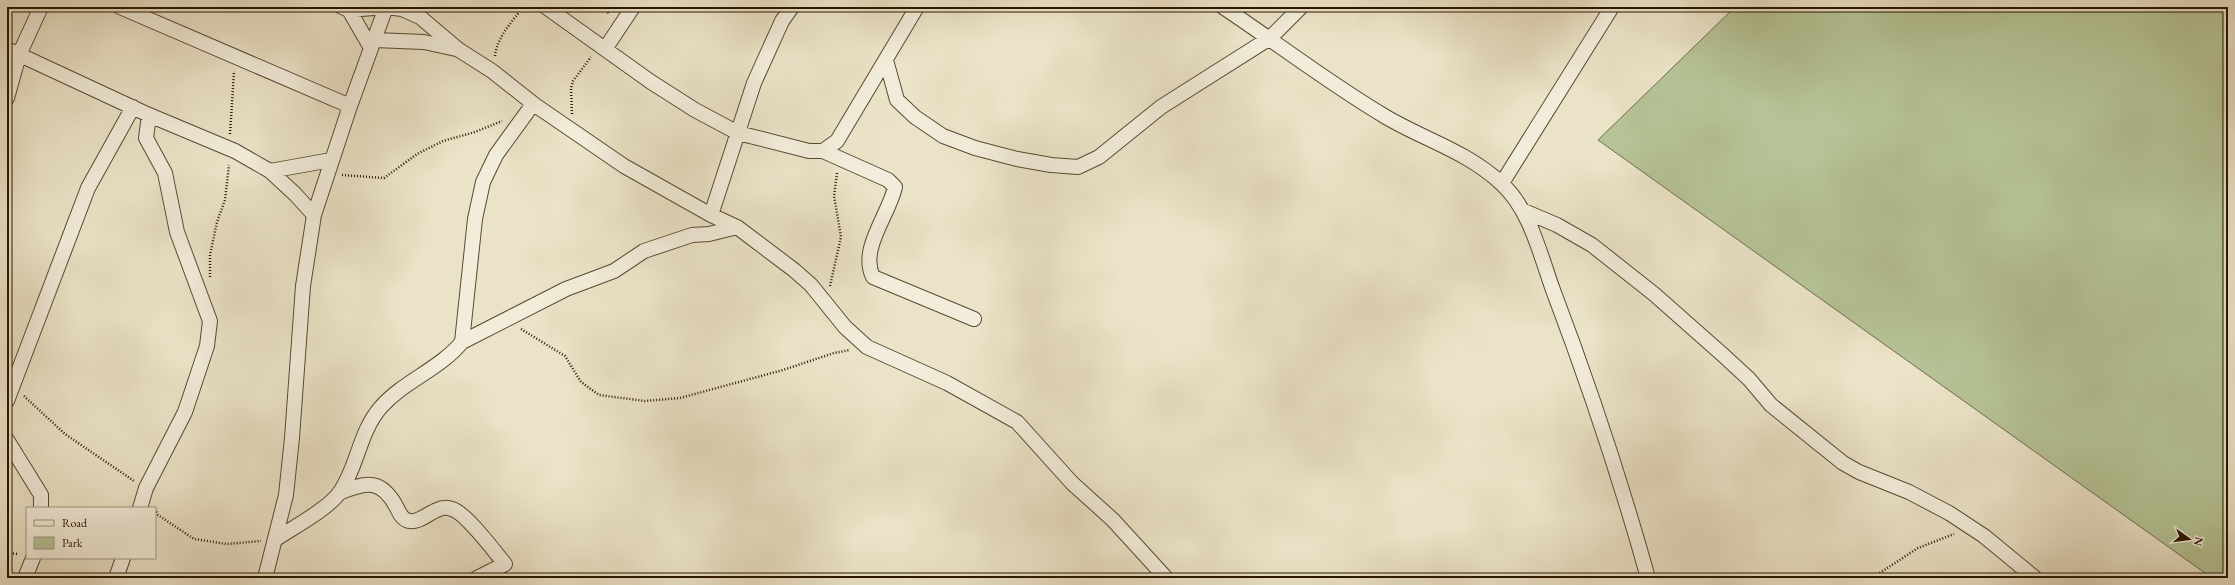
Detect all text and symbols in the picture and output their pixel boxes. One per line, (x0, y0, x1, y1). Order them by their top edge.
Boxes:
legend (26, 507, 156, 559)
text: Road (62, 515, 88, 531)
north arrow (2169, 519, 2209, 559)
text: Park (62, 535, 83, 551)
text: N (2191, 535, 2207, 548)

